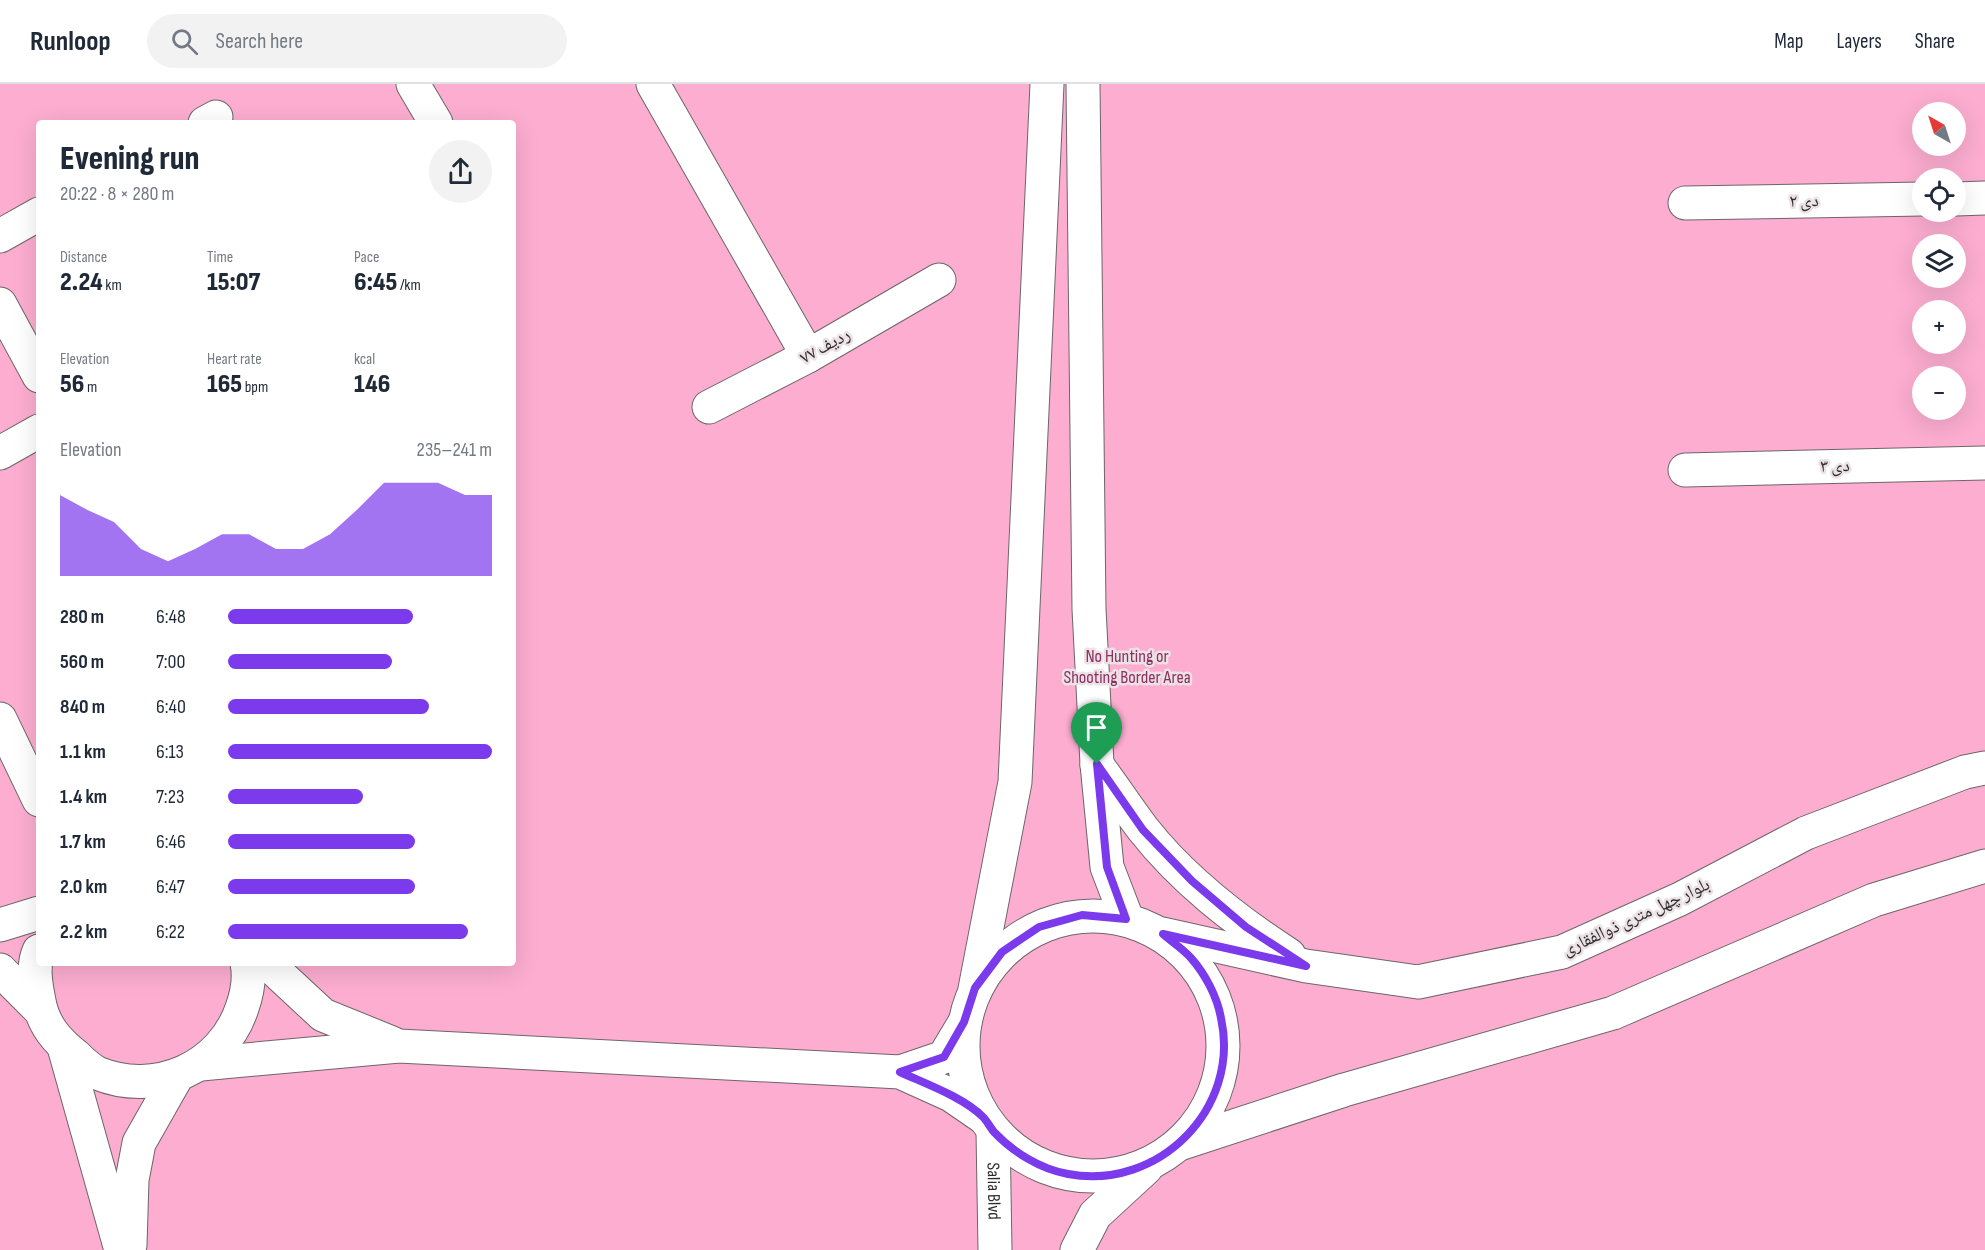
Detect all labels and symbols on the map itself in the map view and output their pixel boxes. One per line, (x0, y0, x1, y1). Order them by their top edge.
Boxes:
north arrow (1912, 102, 1966, 156)
street label: دی ۲ (1789, 190, 1819, 212)
street label: ردیف ۷۷ (796, 324, 854, 368)
street label: دی ۳ (1820, 455, 1850, 477)
park label: No Hunting or Shooting Border Area (1063, 646, 1191, 688)
pin (1071, 702, 1122, 764)
street label: بلوار چهل متری ذوالفقاری (1559, 874, 1713, 960)
street label: Salia Blvd (983, 1162, 1005, 1220)

